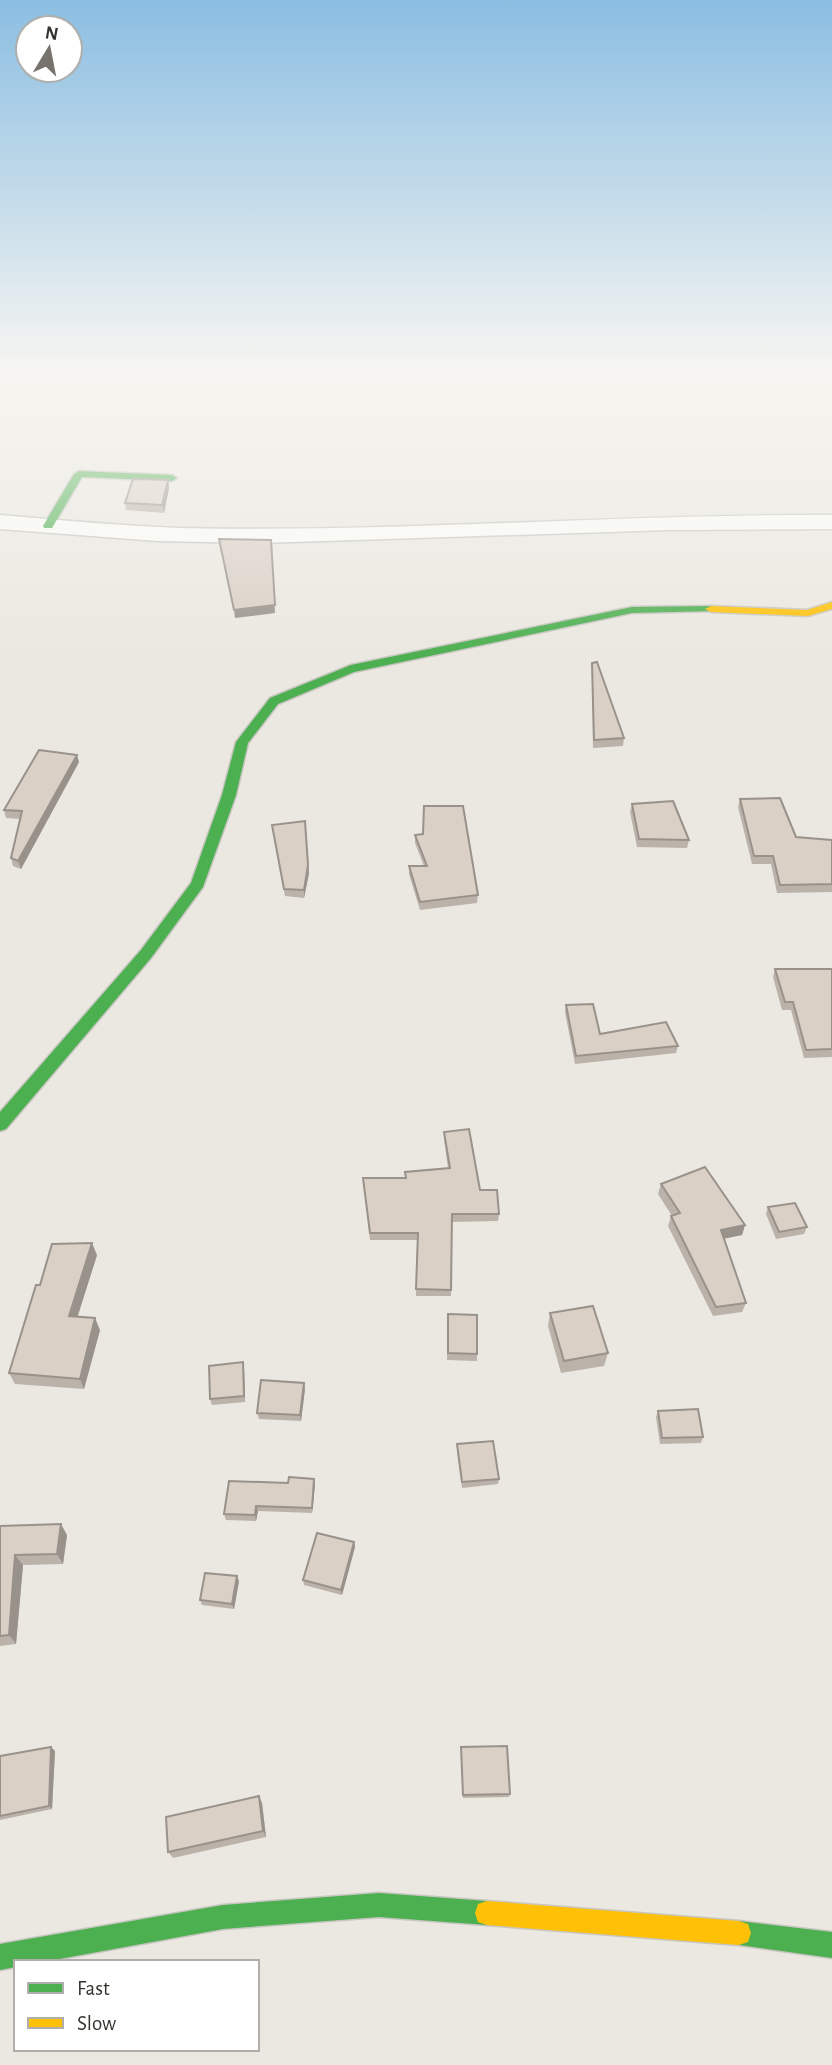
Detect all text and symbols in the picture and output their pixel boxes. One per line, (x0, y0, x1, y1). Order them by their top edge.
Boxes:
north arrow (14, 14, 84, 84)
text: N (44, 23, 60, 44)
legend (14, 1960, 259, 2051)
text: Fast (77, 1978, 110, 1999)
text: Slow (77, 2013, 116, 2034)

